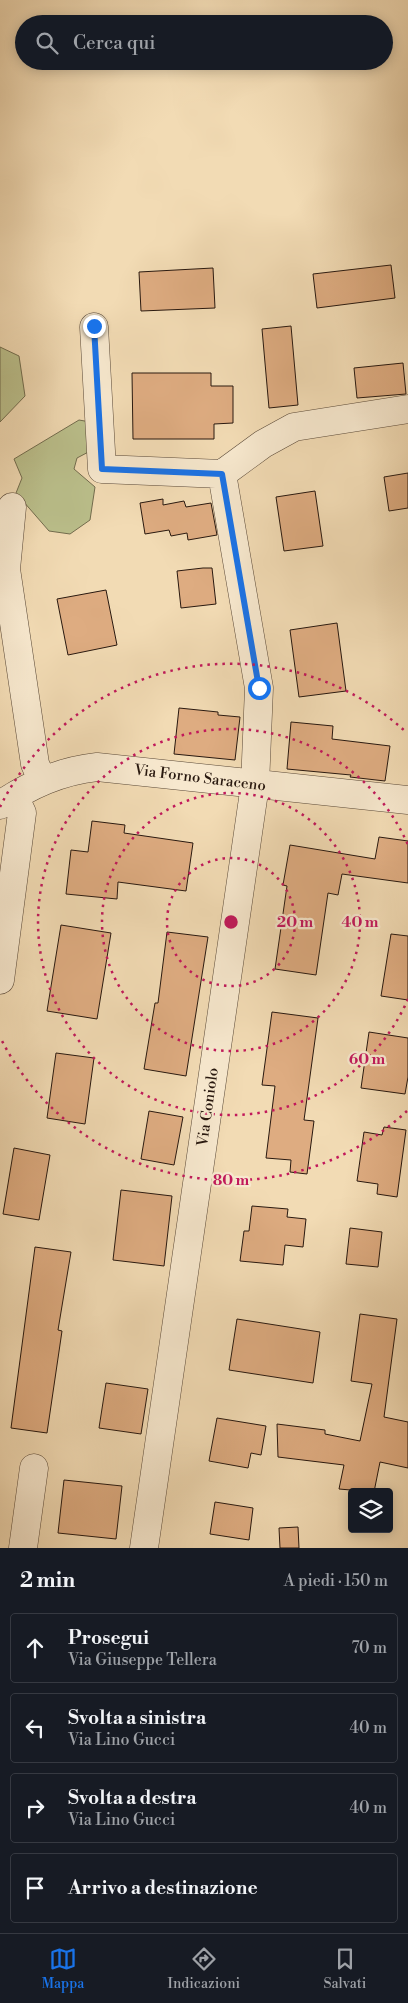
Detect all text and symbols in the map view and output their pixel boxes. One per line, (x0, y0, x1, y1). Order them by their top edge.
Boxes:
search box (15, 15, 393, 70)
icon: search (33, 29, 61, 57)
text: Cerca qui (73, 31, 156, 55)
route end (83, 315, 106, 338)
route start (248, 677, 271, 700)
street label: Via Forno Saraceno (132, 760, 267, 796)
centre of rings (222, 913, 240, 931)
text: 20 m (277, 913, 314, 932)
text: 40 m (341, 913, 379, 932)
text: 60 m (349, 1050, 386, 1069)
street label: Via Coniolo (193, 1066, 223, 1149)
text: 80 m (213, 1171, 250, 1190)
map controls (348, 1488, 393, 1533)
button: layers (348, 1488, 393, 1533)
text: 2 min (20, 1568, 75, 1594)
text: A piedi · 150 m (284, 1571, 388, 1591)
text: Prosegui (68, 1626, 149, 1650)
icon: ahead (21, 1634, 49, 1662)
text: 70 m (351, 1638, 387, 1658)
text: Via Giuseppe Tellera (68, 1650, 217, 1670)
text: Svolta a sinistra (68, 1706, 206, 1730)
icon: left (21, 1714, 49, 1742)
text: 40 m (350, 1718, 387, 1738)
text: Via Lino Gucci (68, 1730, 175, 1750)
text: Svolta a destra (68, 1786, 196, 1810)
icon: right (21, 1794, 49, 1822)
text: 40 m (350, 1798, 387, 1818)
text: Via Lino Gucci (68, 1810, 175, 1830)
icon: arrive (21, 1874, 49, 1902)
text: Arrivo a destinazione (68, 1876, 258, 1900)
tab: Mappa (42, 1945, 84, 1993)
tab: Indicazioni (168, 1945, 240, 1993)
tab: Salvati (323, 1945, 366, 1993)

